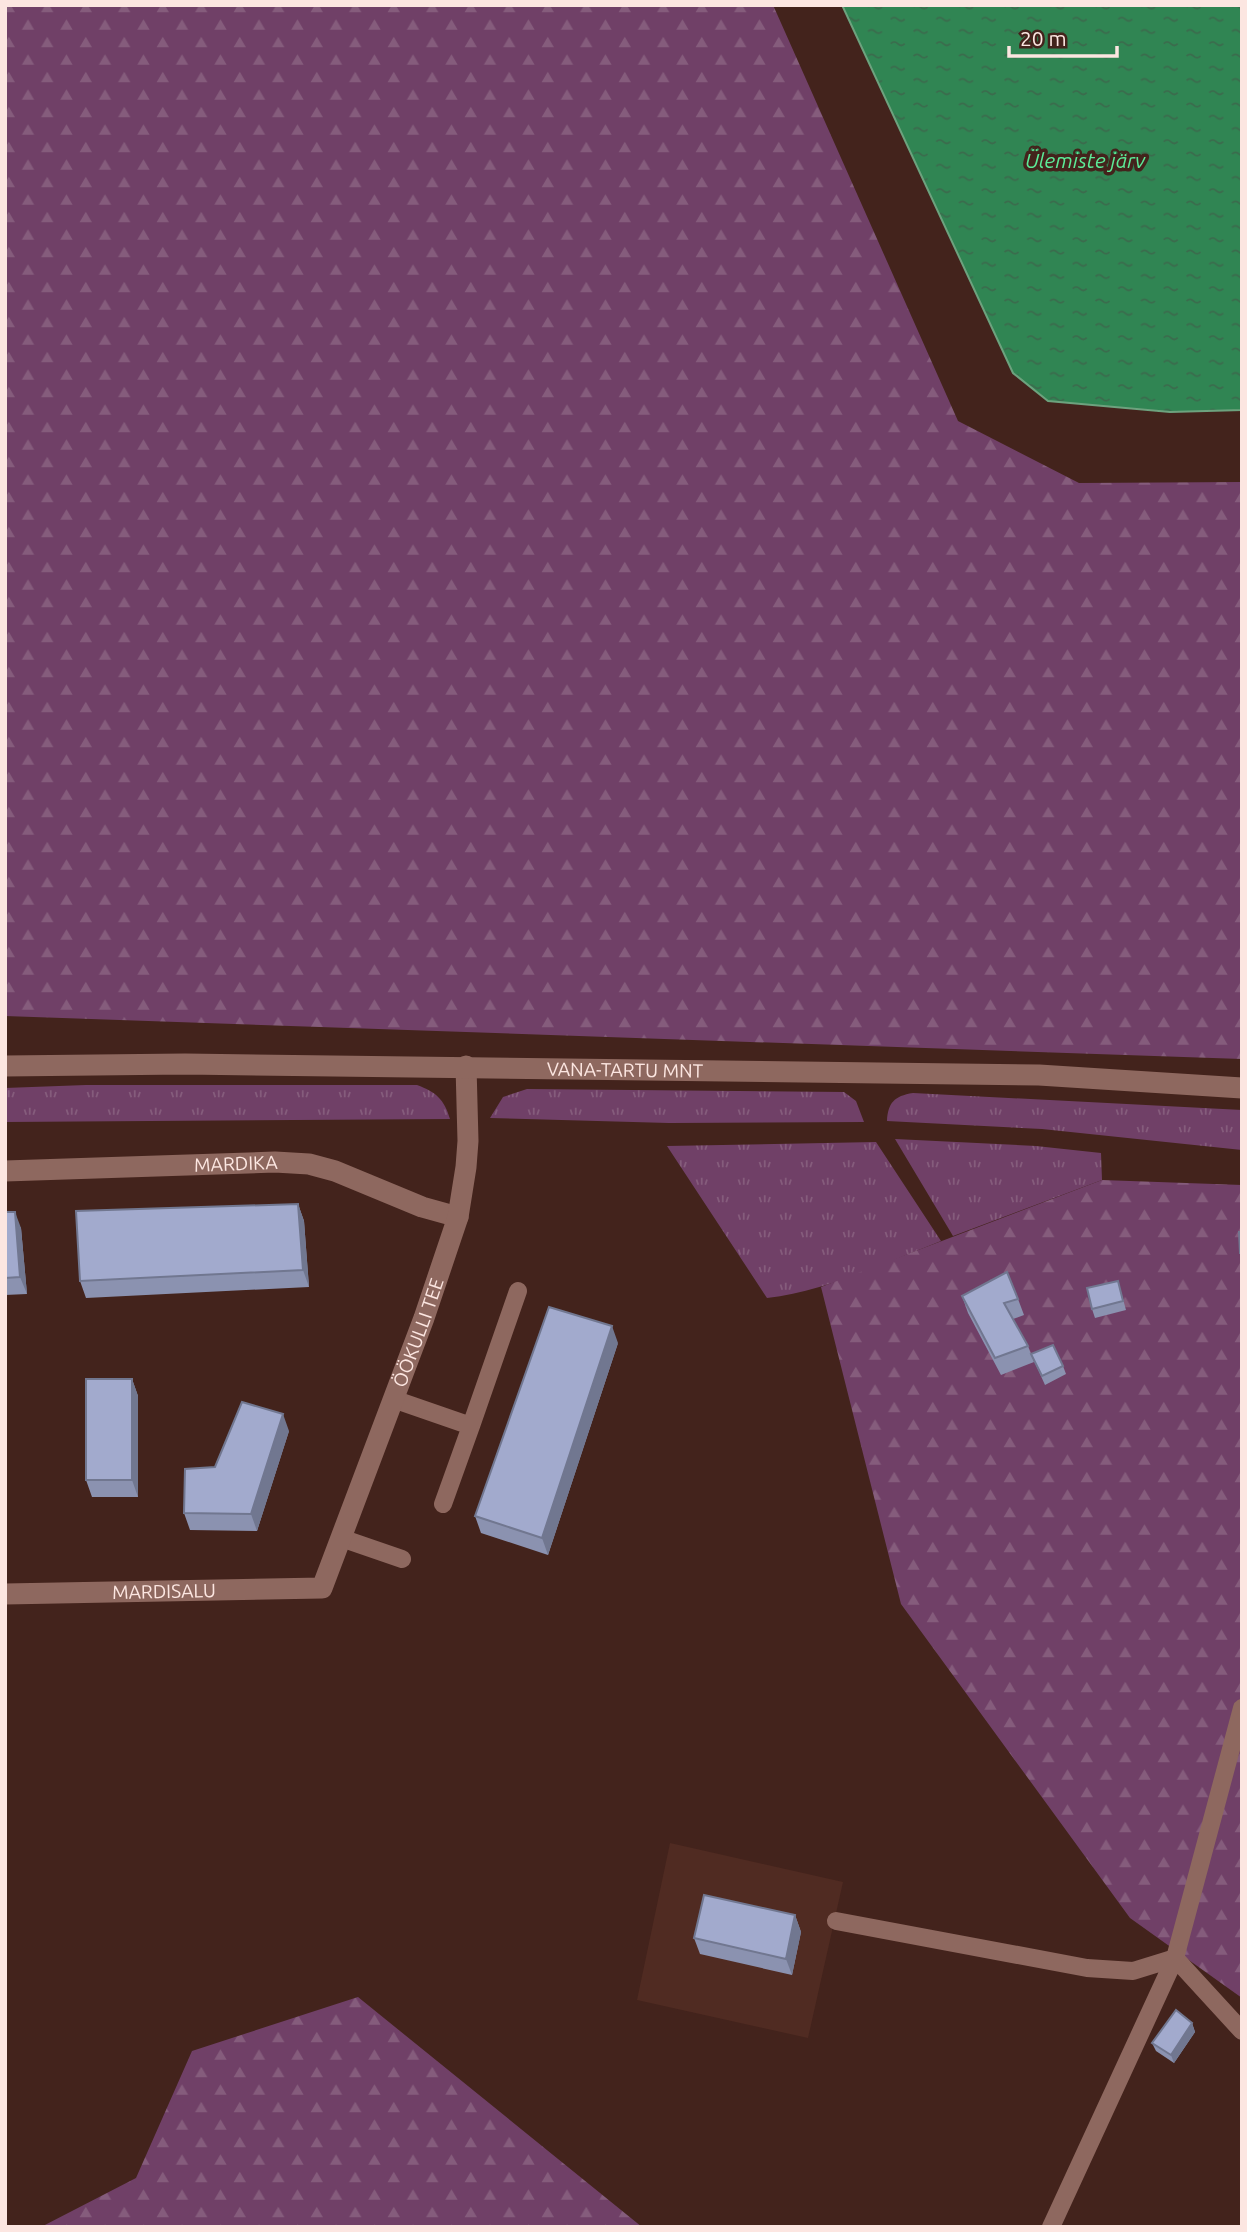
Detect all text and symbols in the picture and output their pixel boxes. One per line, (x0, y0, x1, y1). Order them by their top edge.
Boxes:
scale bar (1009, 14, 1118, 58)
text: 20 m (1020, 26, 1067, 50)
water label: Ülemiste järv (1025, 148, 1146, 172)
street label: VANA-TARTU MNT (547, 1058, 704, 1082)
street label: MARDIKA (194, 1151, 279, 1176)
street label: ÖÖKULLI TEE (388, 1275, 448, 1390)
street label: MARDISALU (112, 1579, 216, 1603)

